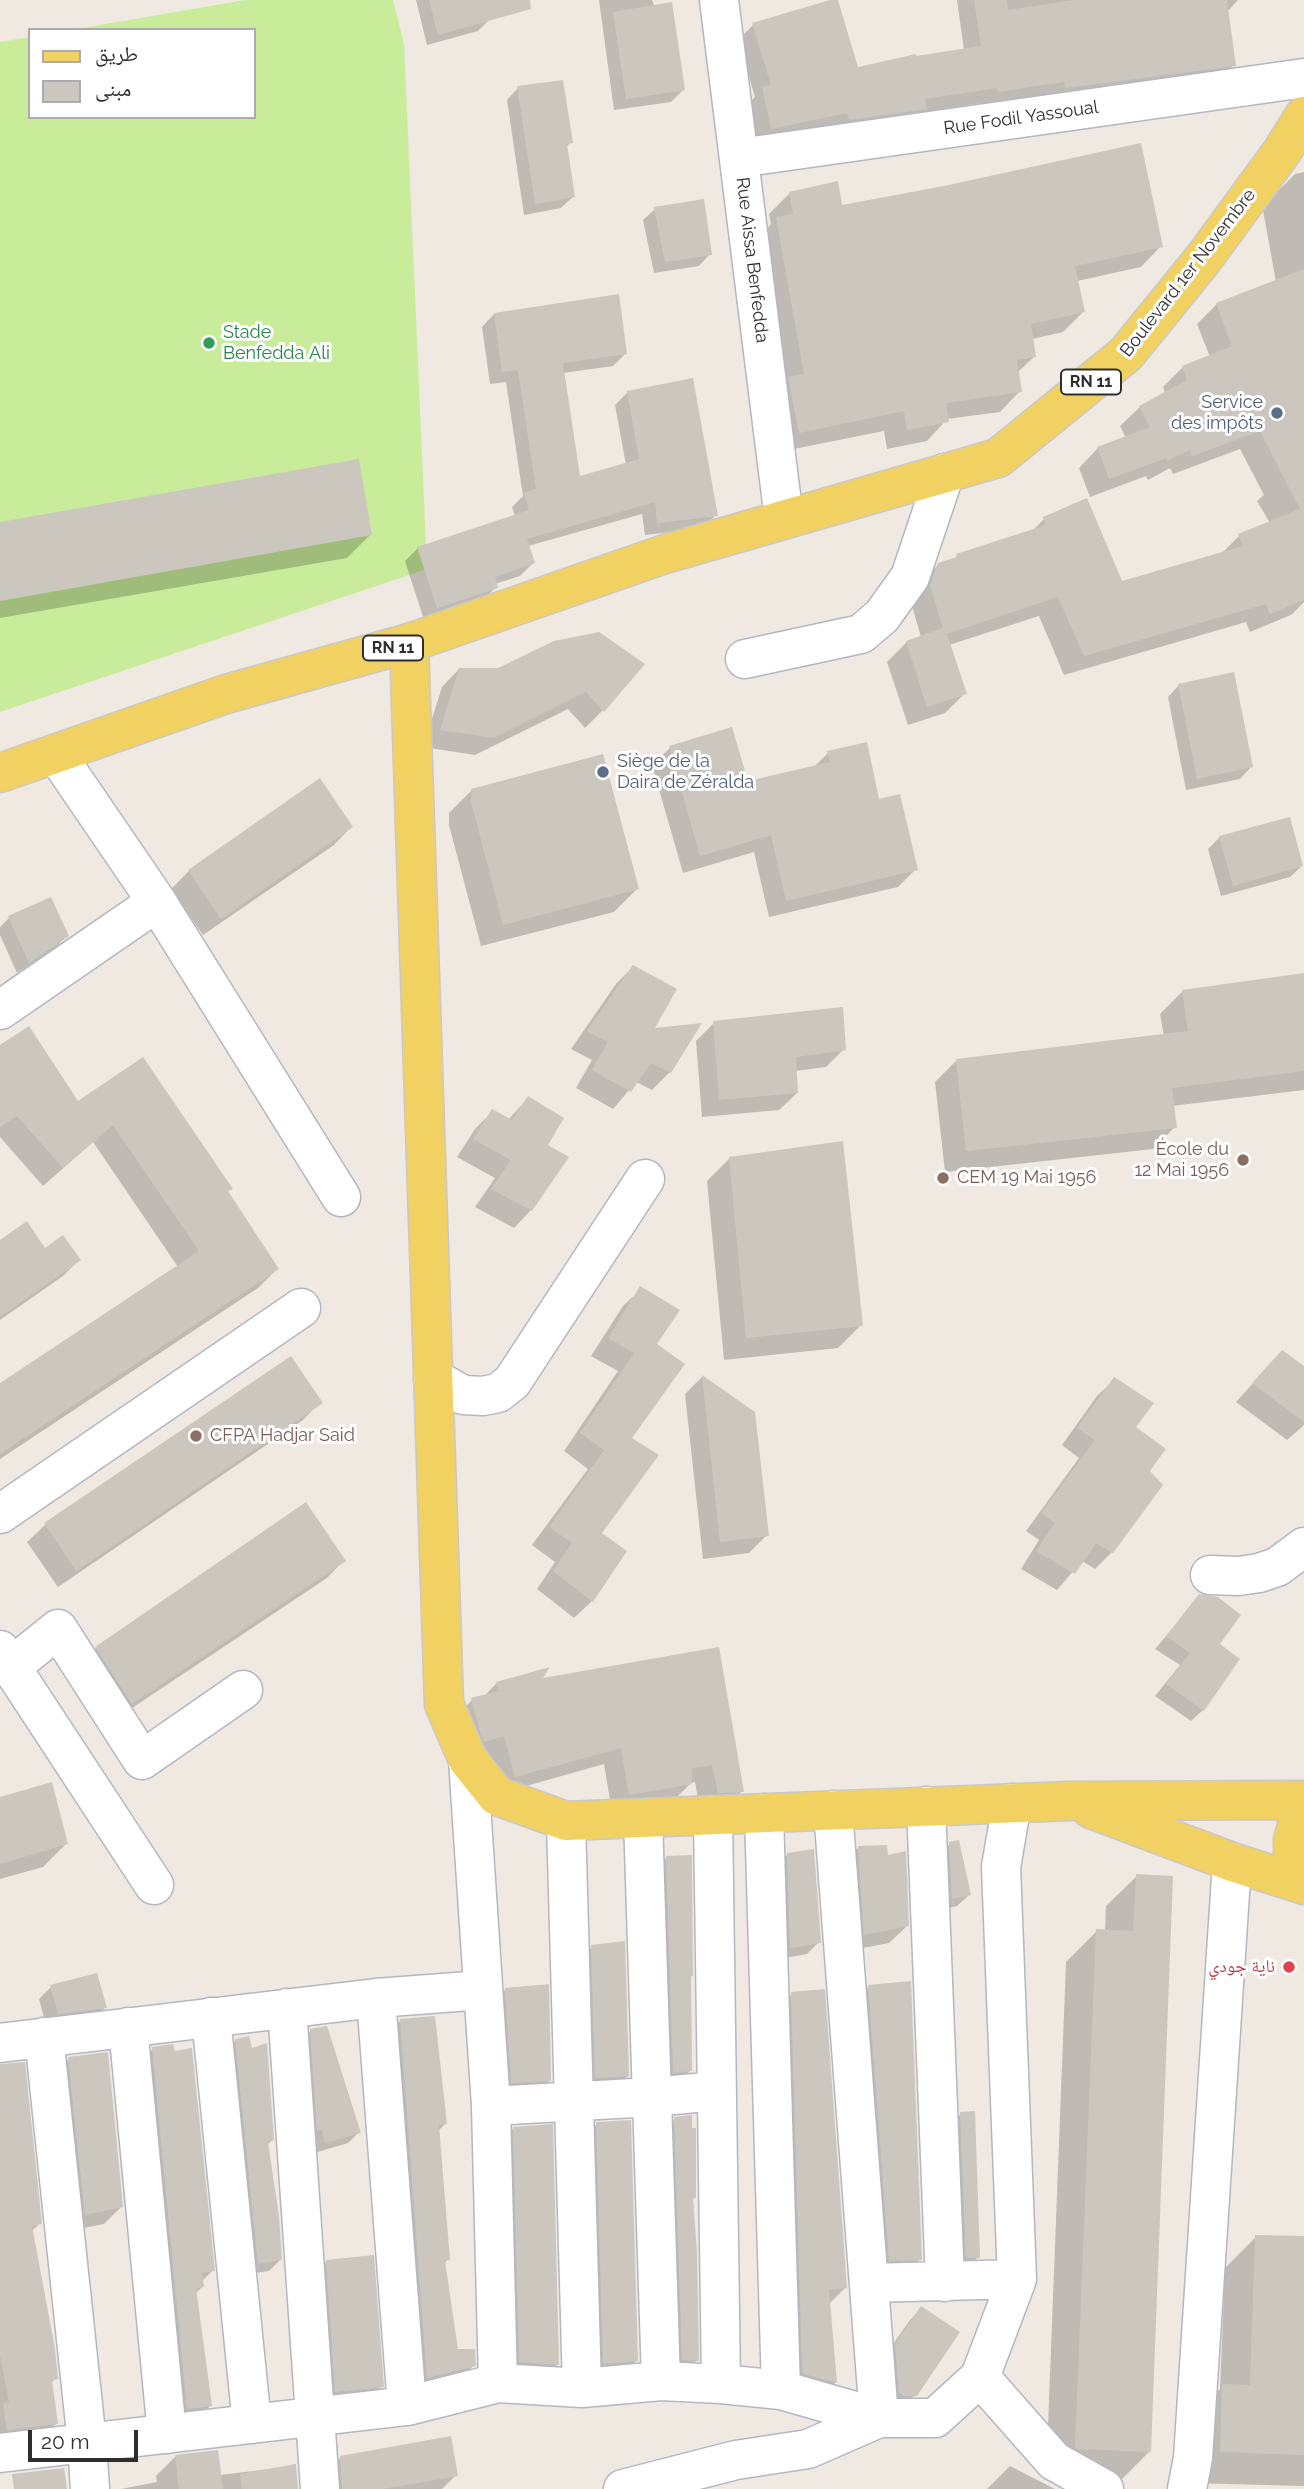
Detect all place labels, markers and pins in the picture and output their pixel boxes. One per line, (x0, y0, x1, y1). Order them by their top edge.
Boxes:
place label: Stade Benfedda Ali (223, 322, 330, 364)
marker: Stade Benfedda Ali (201, 335, 217, 351)
place label: Service des impôts (1171, 392, 1263, 434)
marker: Service des impôts (1269, 405, 1285, 421)
place label: Siège de la Daira de Zéralda (617, 751, 754, 794)
marker: Siège de la Daira de Zéralda (595, 764, 611, 780)
place label: École du 12 Mai 1956 (1134, 1139, 1229, 1182)
marker: École du 12 Mai 1956 (1235, 1152, 1251, 1168)
place label: CEM 19 Mai 1956 (957, 1167, 1096, 1189)
marker: CEM 19 Mai 1956 (935, 1170, 951, 1186)
place label: CFPA Hadjar Said (210, 1425, 355, 1447)
marker: CFPA Hadjar Said (188, 1428, 204, 1444)
place label: ناية جودي (1208, 1956, 1275, 1978)
marker: ناية جودي (1281, 1959, 1297, 1975)

